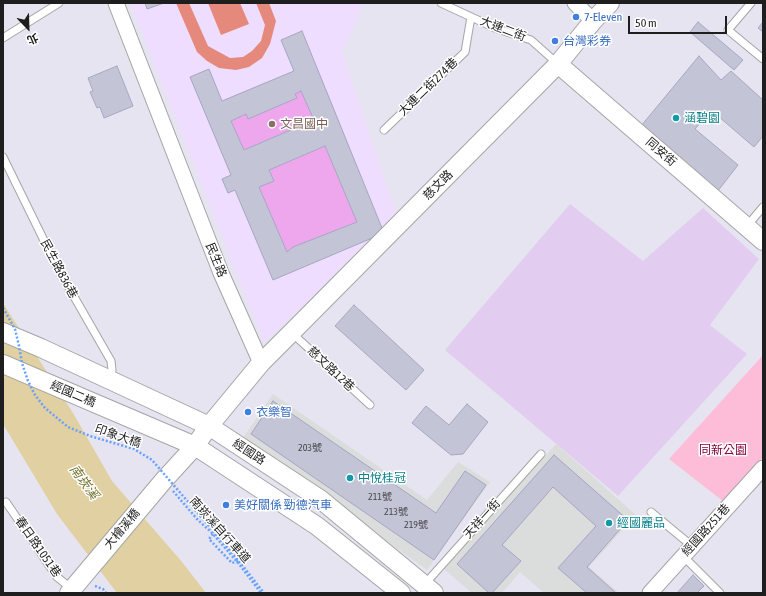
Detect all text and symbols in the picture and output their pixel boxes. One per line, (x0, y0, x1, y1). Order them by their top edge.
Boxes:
north arrow (8, 8, 48, 48)
scale bar (630, 8, 729, 34)
place label: 7-Eleven (584, 10, 622, 24)
marker: 7-Eleven (571, 12, 581, 22)
street label: 大連二街 (478, 14, 528, 44)
text: 50 m (635, 16, 657, 30)
text: 北 (25, 31, 40, 47)
place label: 台灣彩券 (563, 34, 611, 48)
marker: 台灣彩券 (550, 36, 560, 46)
street label: 大連二街274巷 (395, 55, 461, 119)
place label: 涵碧園 (684, 111, 720, 125)
marker: 涵碧園 (671, 113, 681, 123)
place label: 文昌國中 (280, 117, 328, 131)
marker: 文昌國中 (267, 119, 277, 129)
street label: 同安街 (643, 135, 679, 169)
street label: 慈文路 (420, 167, 456, 203)
street label: 民生路836巷 (37, 237, 81, 301)
street label: 民生路 (203, 241, 229, 279)
street label: 慈文路12巷 (304, 344, 358, 394)
street label: 經國二橋 (48, 378, 98, 410)
place label: 衣樂智 (256, 405, 292, 419)
marker: 衣樂智 (243, 407, 253, 417)
street label: 印象大橋 (93, 421, 143, 451)
street label: 經國路 (230, 436, 268, 468)
house number: 203號 (298, 442, 322, 454)
park label: 同新公園 (699, 443, 747, 457)
water label: 南崁溪 (66, 462, 102, 502)
place label: 中悅桂冠 (358, 471, 406, 485)
marker: 中悅桂冠 (345, 473, 355, 483)
house number: 211號 (368, 491, 392, 503)
street label: 南崁溪自行車道 (187, 494, 253, 566)
street label: 天祥一街 (461, 496, 503, 542)
place label: 美好關係 勁德汽車 (234, 498, 332, 512)
marker: 美好關係 勁德汽車 (221, 500, 231, 510)
street label: 經國路251巷 (679, 501, 733, 559)
street label: 大檜溪橋 (101, 506, 143, 552)
house number: 213號 (384, 506, 408, 518)
street label: 春日路1051巷 (12, 514, 64, 580)
place label: 經國麗品 (617, 516, 665, 530)
marker: 經國麗品 (604, 518, 614, 528)
house number: 219號 (404, 519, 428, 531)

